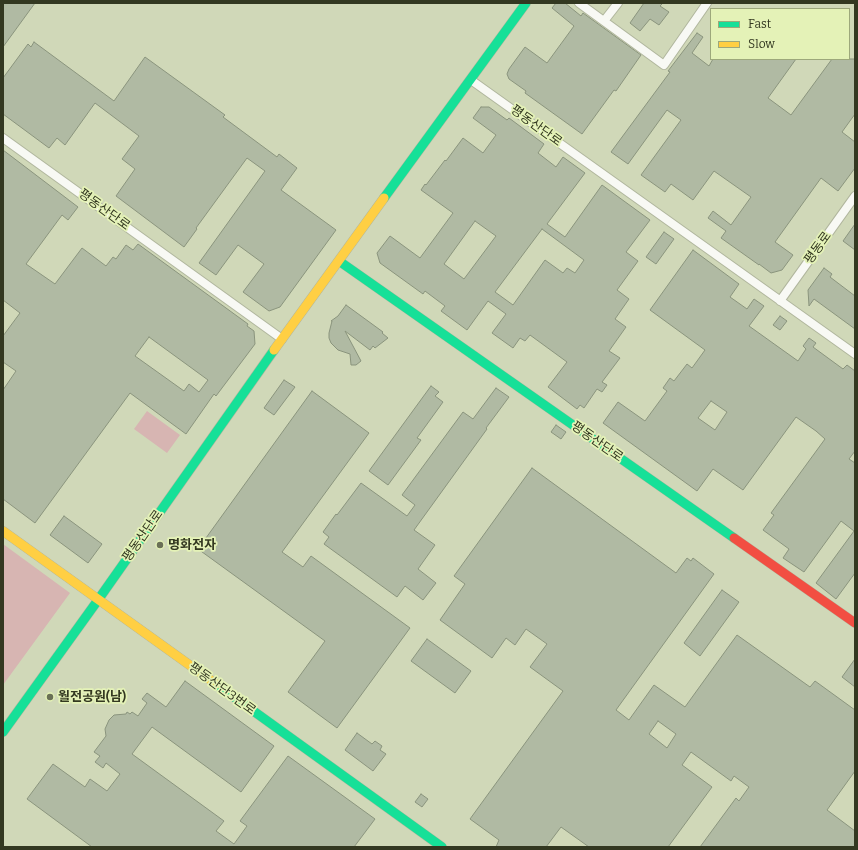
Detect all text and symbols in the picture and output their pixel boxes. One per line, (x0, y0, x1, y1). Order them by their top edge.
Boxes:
legend (710, 8, 850, 60)
text: Fast (748, 17, 771, 31)
text: Slow (748, 37, 775, 51)
street label: 평동산단로 (507, 102, 565, 150)
street label: 평동산단로 (75, 186, 133, 234)
street label: 평동로 (801, 229, 835, 267)
street label: 평동산단로 (568, 418, 626, 466)
street label: 평동산단로 (119, 507, 167, 565)
place label: 명화전자 (168, 537, 216, 553)
marker: 명화전자 (155, 540, 165, 550)
street label: 평동산단3번로 (185, 659, 259, 719)
place label: 월전공원(남) (58, 689, 126, 705)
marker: 월전공원(남) (45, 692, 55, 702)

